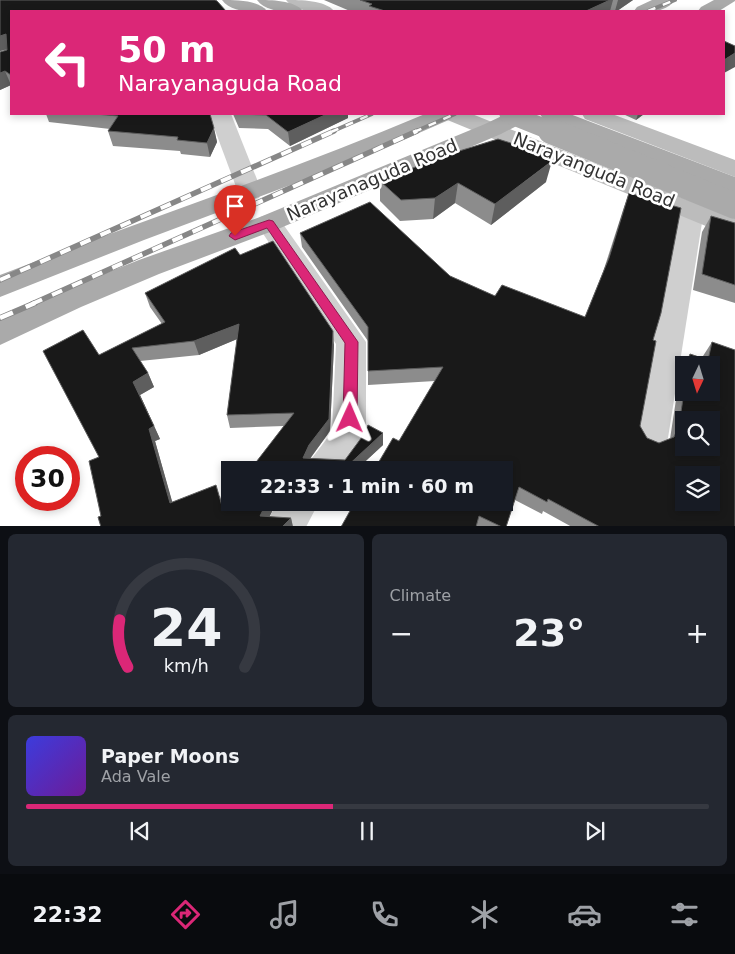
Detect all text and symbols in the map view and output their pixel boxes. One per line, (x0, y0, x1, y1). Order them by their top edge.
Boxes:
icon: left (35, 30, 100, 95)
text: 50 m (118, 30, 215, 70)
text: Narayanaguda Road (118, 71, 342, 96)
street label: Narayanguda Road (510, 128, 678, 212)
street label: Narayanaguda Road (283, 134, 460, 225)
pin (214, 185, 256, 236)
icon: arrive (221, 192, 249, 220)
north arrow (675, 356, 720, 401)
map controls (675, 356, 720, 511)
position arrow (323, 391, 375, 443)
button: search (675, 411, 720, 456)
speed limit sign: 30 (15, 446, 80, 511)
button: layers (675, 466, 720, 511)
text: 22:33 · 1 min · 60 m (260, 475, 474, 497)
text: Climate (390, 586, 451, 605)
text: 24 (150, 598, 222, 658)
text: 23° (513, 611, 585, 655)
text: − (390, 617, 413, 650)
text: + (686, 617, 709, 650)
text: km/h (163, 655, 208, 676)
text: Paper Moons (101, 745, 240, 767)
text: Ada Vale (101, 767, 171, 786)
icon: previous (126, 817, 154, 845)
icon: pause (353, 817, 381, 845)
icon: next (581, 817, 609, 845)
icon: directions (168, 897, 203, 932)
icon: music (267, 897, 302, 932)
icon: phone (367, 897, 402, 932)
icon: climate (467, 897, 502, 932)
icon: car (567, 897, 602, 932)
icon: filters (667, 897, 702, 932)
text: 22:32 (32, 902, 103, 927)

